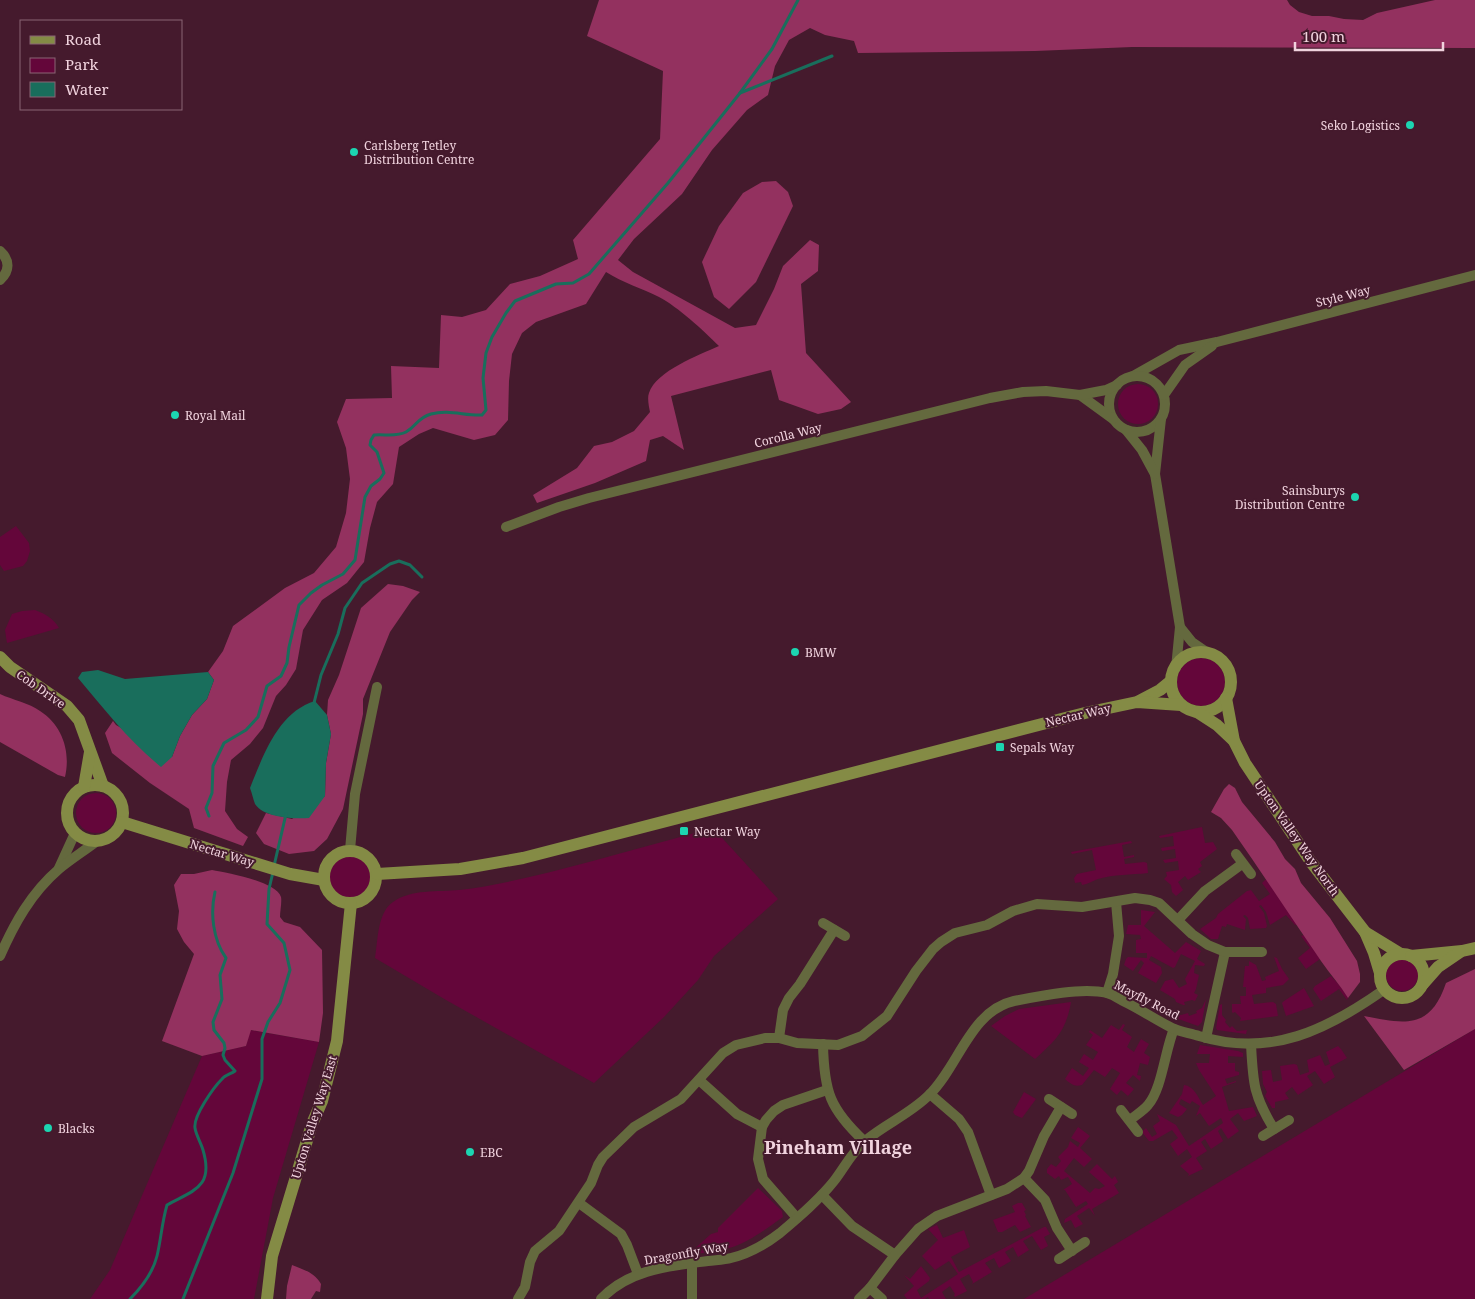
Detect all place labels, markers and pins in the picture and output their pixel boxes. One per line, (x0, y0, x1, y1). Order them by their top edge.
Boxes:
place label: Seko Logistics (1321, 117, 1400, 134)
marker: Seko Logistics (1404, 119, 1416, 131)
place label: Carlsberg Tetley Distribution Centre (364, 137, 474, 168)
marker: Carlsberg Tetley Distribution Centre (348, 146, 360, 158)
place label: Royal Mail (185, 407, 246, 424)
marker: Royal Mail (169, 409, 181, 421)
place label: Sainsburys Distribution Centre (1235, 482, 1345, 513)
marker: Sainsburys Distribution Centre (1349, 491, 1361, 503)
place label: BMW (805, 644, 837, 661)
marker: BMW (789, 646, 801, 658)
place label: Sepals Way (1010, 739, 1075, 756)
marker: Sepals Way (994, 741, 1006, 753)
place label: Nectar Way (694, 823, 760, 840)
marker: Nectar Way (678, 825, 690, 837)
place label: Blacks (58, 1120, 95, 1137)
marker: Blacks (42, 1122, 54, 1134)
place label: EBC (480, 1144, 503, 1161)
marker: EBC (464, 1146, 476, 1158)

